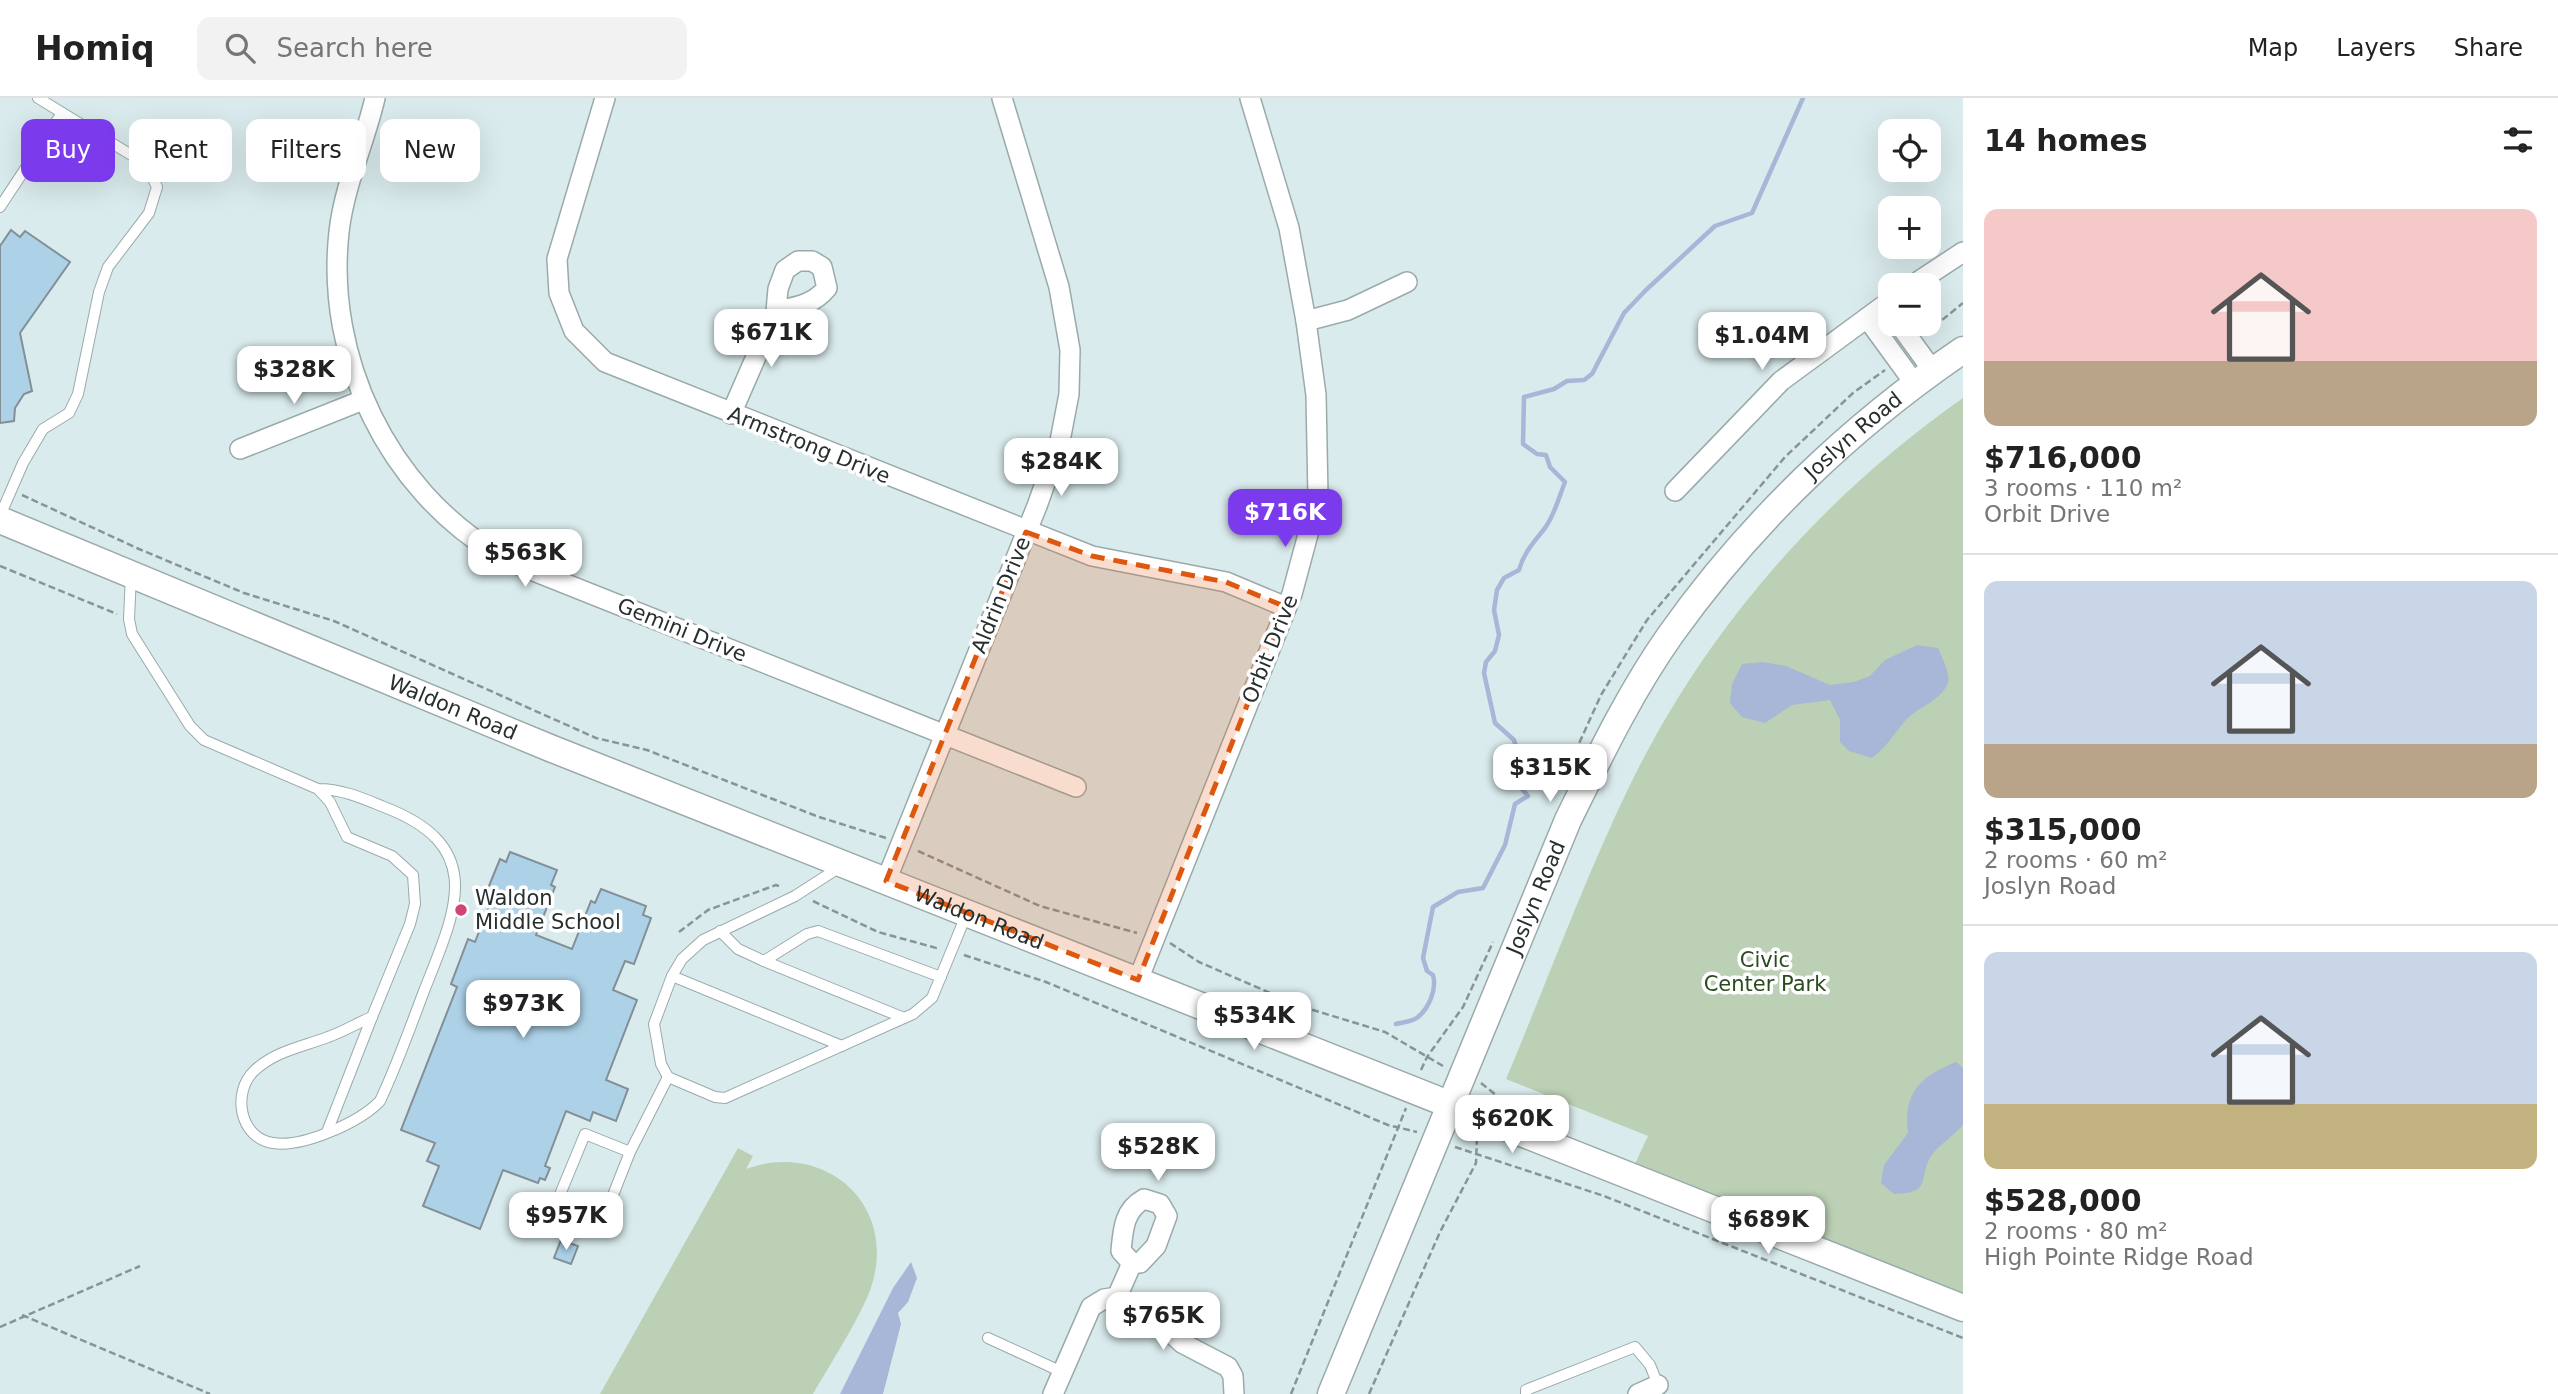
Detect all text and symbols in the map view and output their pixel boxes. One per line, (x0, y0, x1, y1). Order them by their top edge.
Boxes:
search box (197, 17, 687, 80)
text: Homiq (35, 29, 155, 68)
icon: search (221, 29, 259, 67)
text: Search here (277, 33, 433, 63)
text: Map (2248, 34, 2298, 62)
text: Layers (2336, 34, 2416, 62)
text: Share (2454, 34, 2523, 62)
chip: Buy (21, 119, 115, 182)
chip: Rent (129, 119, 232, 182)
chip: Filters (246, 119, 366, 182)
chip: New (380, 119, 480, 182)
map controls (1878, 119, 1941, 336)
button: locate (1878, 119, 1941, 182)
icon: filters (2499, 121, 2537, 159)
text: 14 homes (1984, 123, 2148, 158)
button: + (1878, 196, 1941, 259)
icon: home (2198, 254, 2324, 380)
button: − (1878, 273, 1941, 336)
pin: $671K (722, 310, 820, 369)
pin: $1.04M (1705, 313, 1819, 372)
text: $671K (730, 319, 812, 345)
text: $1.04M (1714, 322, 1810, 348)
pin: $328K (245, 346, 343, 406)
text: $328K (253, 356, 335, 382)
street label: Joslyn Road (1798, 387, 1907, 486)
street label: Armstrong Drive (724, 402, 894, 488)
pin: $284K (1012, 438, 1110, 498)
text: $716,000 (1984, 440, 2142, 475)
text: $284K (1020, 448, 1102, 474)
text: 3 rooms · 110 m² (1984, 475, 2182, 501)
pin: $716K (1236, 490, 1334, 549)
text: $716K (1244, 499, 1326, 525)
text: Orbit Drive (1984, 501, 2110, 527)
pin: $563K (476, 530, 574, 589)
street label: Aldrin Drive (967, 533, 1035, 657)
text: $563K (484, 539, 566, 565)
street label: Orbit Drive (1237, 591, 1303, 707)
street label: Gemini Drive (614, 593, 750, 667)
icon: home (2198, 626, 2324, 752)
street label: Waldon Road (385, 670, 521, 745)
pin: $315K (1501, 744, 1599, 804)
text: $315K (1509, 754, 1591, 780)
text: $315,000 (1984, 812, 2142, 847)
street label: Joslyn Road (1501, 837, 1570, 960)
text: 2 rooms · 60 m² (1984, 847, 2168, 873)
text: Joslyn Road (1984, 873, 2116, 899)
street label: Waldon Road (911, 882, 1047, 954)
place label: Waldon Middle School (475, 886, 621, 934)
marker: Waldon Middle School (453, 902, 469, 918)
park label: Civic Center Park (1704, 948, 1827, 996)
pin: $973K (474, 981, 572, 1040)
text: $973K (482, 990, 564, 1016)
pin: $534K (1205, 992, 1303, 1052)
icon: home (2198, 997, 2324, 1123)
text: $534K (1213, 1002, 1295, 1028)
pin: $620K (1463, 1096, 1561, 1155)
text: $620K (1471, 1105, 1553, 1131)
pin: $528K (1109, 1124, 1207, 1183)
text: $528K (1117, 1133, 1199, 1159)
text: $528,000 (1984, 1183, 2142, 1218)
pin: $957K (517, 1192, 615, 1252)
pin: $689K (1719, 1196, 1817, 1256)
text: $957K (525, 1202, 607, 1228)
text: $689K (1727, 1206, 1809, 1232)
text: 2 rooms · 80 m² (1984, 1218, 2168, 1244)
text: High Pointe Ridge Road (1984, 1244, 2254, 1270)
pin: $765K (1114, 1292, 1212, 1352)
text: $765K (1122, 1302, 1204, 1328)

